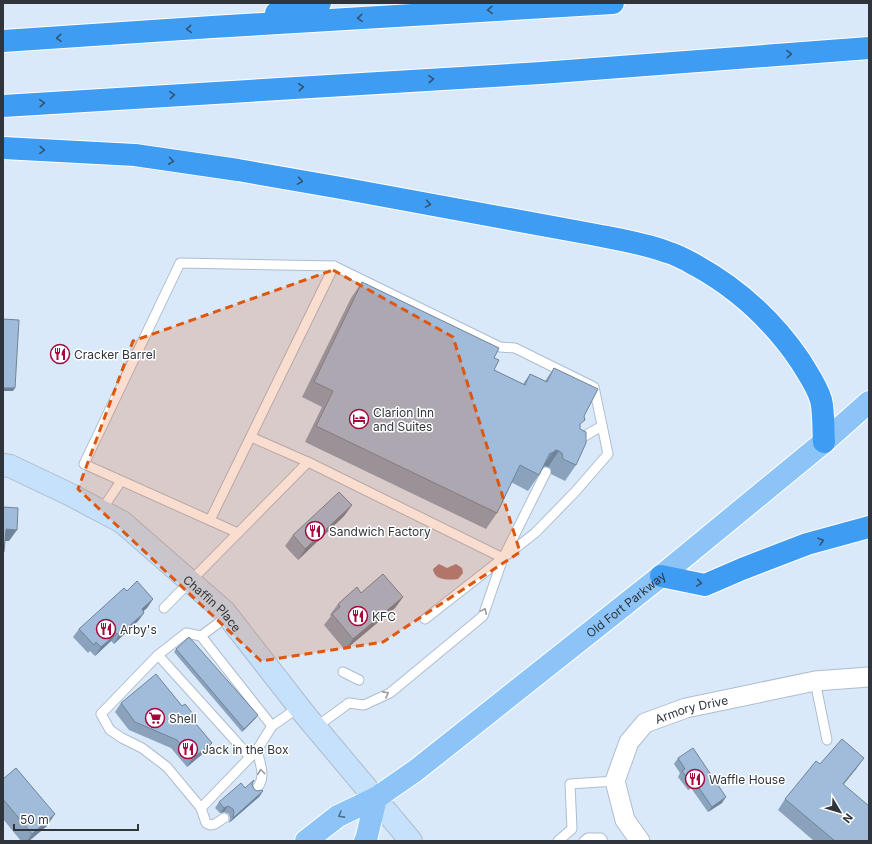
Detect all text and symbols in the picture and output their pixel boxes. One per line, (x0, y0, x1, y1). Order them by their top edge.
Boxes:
one-way arrow (487, 6, 493, 15)
one-way arrow (357, 14, 364, 23)
one-way arrow (186, 24, 192, 33)
one-way arrow (56, 33, 62, 42)
one-way arrow (786, 50, 792, 59)
one-way arrow (428, 75, 434, 84)
one-way arrow (298, 83, 304, 92)
one-way arrow (169, 91, 175, 100)
one-way arrow (39, 99, 45, 108)
one-way arrow (39, 146, 45, 155)
one-way arrow (168, 156, 175, 164)
one-way arrow (297, 176, 303, 185)
one-way arrow (425, 199, 431, 208)
restaurant icon: Cracker Barrel (49, 343, 71, 365)
place label: Cracker Barrel (74, 347, 156, 362)
place label: Clarion Inn and Suites (373, 405, 434, 434)
hotel icon: Clarion Inn and Suites (348, 408, 370, 430)
restaurant icon: Sandwich Factory (304, 520, 326, 542)
place label: Sandwich Factory (329, 524, 431, 539)
one-way arrow (817, 537, 824, 546)
street label: Old Fort Parkway (583, 568, 669, 640)
street label: Chaffin Place (180, 571, 245, 635)
one-way arrow (696, 578, 702, 587)
restaurant icon: KFC (347, 605, 369, 627)
one-way arrow (479, 608, 487, 615)
place label: KFC (372, 609, 396, 624)
restaurant icon: Arby's (95, 618, 117, 640)
place label: Arby's (120, 622, 157, 637)
one-way arrow (382, 691, 389, 699)
street label: Armory Drive (653, 692, 729, 726)
supermarket icon: Shell (144, 707, 166, 729)
place label: Shell (169, 711, 197, 726)
restaurant icon: Jack in the Box (177, 738, 199, 760)
place label: Jack in the Box (202, 742, 289, 757)
one-way arrow (257, 768, 266, 775)
restaurant icon: Waffle House (684, 768, 706, 790)
place label: Waffle House (709, 772, 785, 787)
north arrow (820, 792, 860, 832)
scale bar (14, 806, 138, 832)
one-way arrow (338, 811, 345, 818)
text: N (840, 811, 856, 826)
text: 50 m (20, 812, 49, 827)

